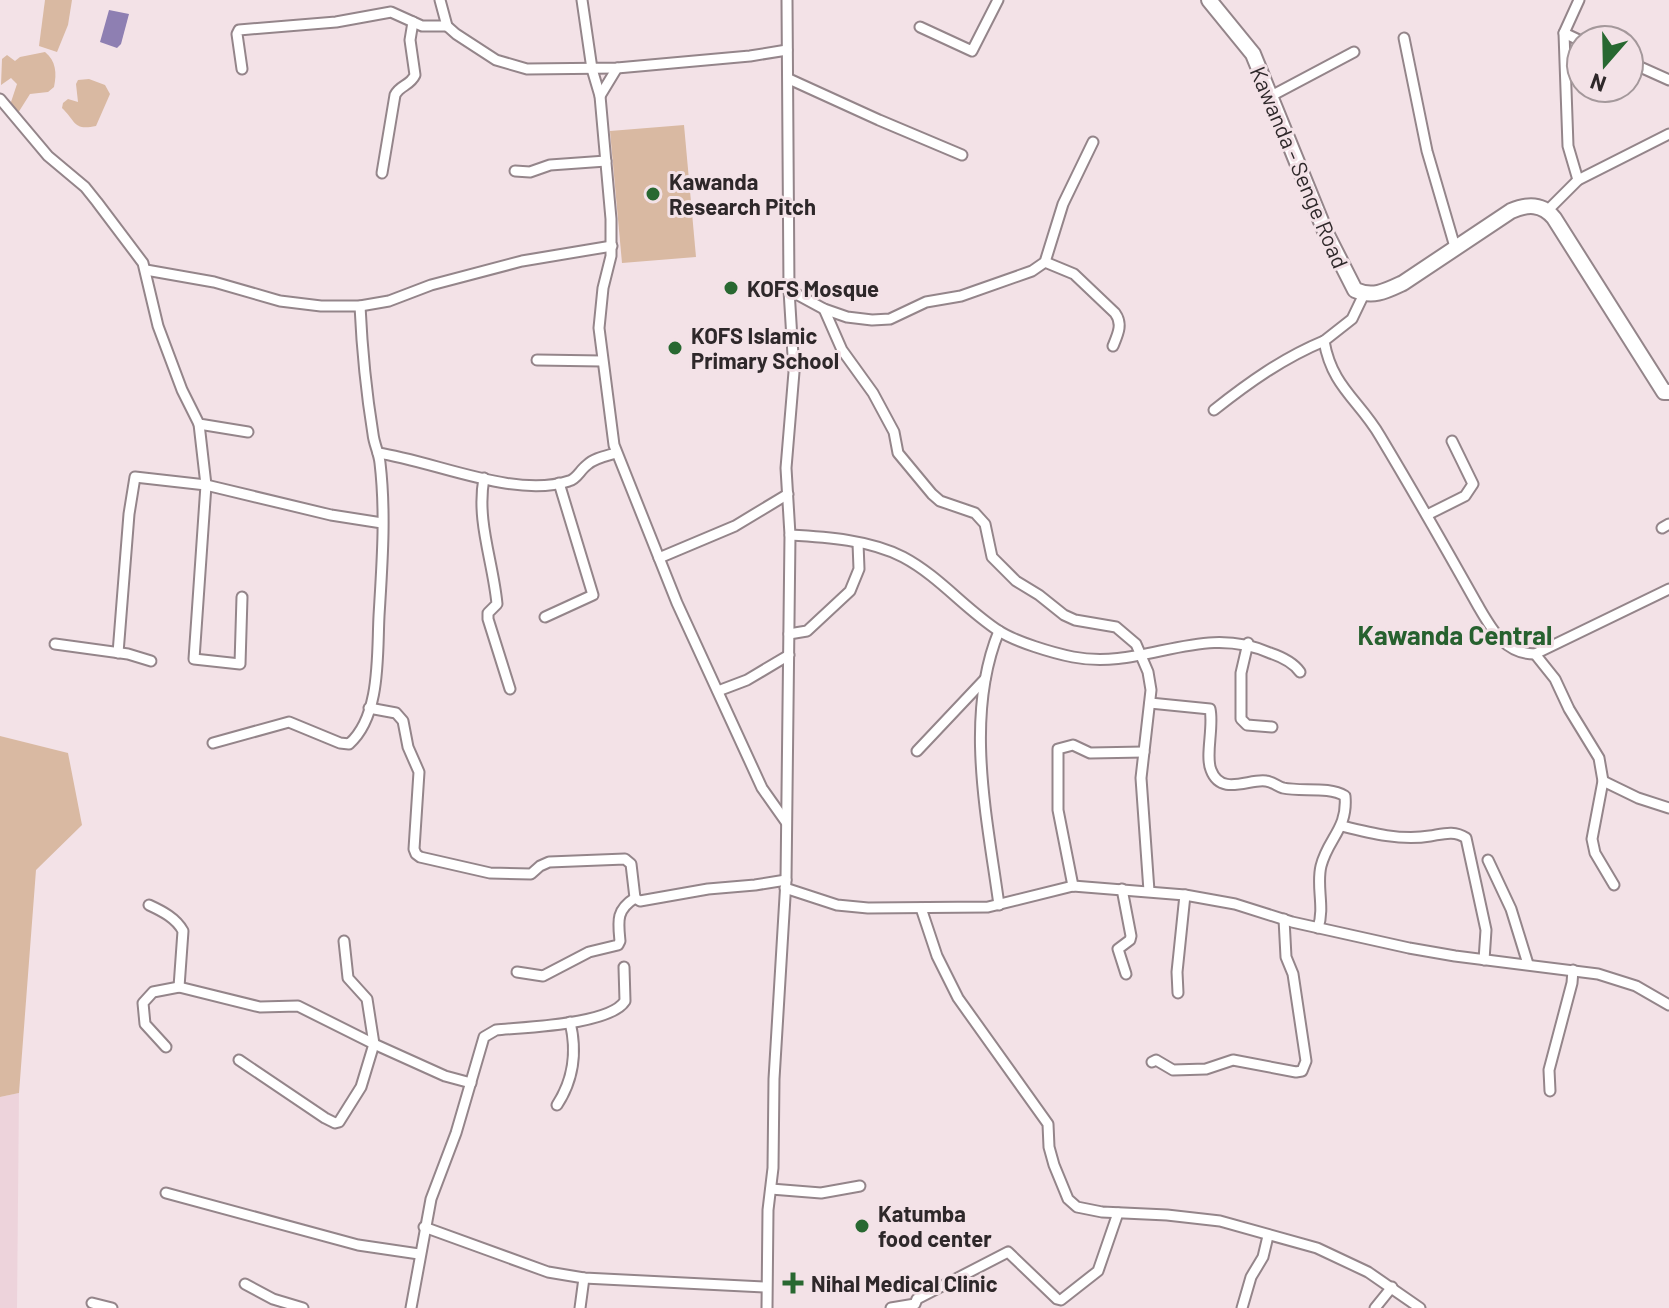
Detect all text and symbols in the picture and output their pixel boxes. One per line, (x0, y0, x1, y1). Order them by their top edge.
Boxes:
north arrow (1565, 24, 1645, 104)
street label: Kawanda - Senge Road (1246, 62, 1354, 272)
text: N (1586, 69, 1609, 98)
place label: Kawanda Research Pitch (669, 168, 816, 219)
marker: Kawanda Research Pitch (644, 185, 662, 203)
place label: KOFS Mosque (747, 275, 879, 301)
marker: KOFS Mosque (722, 279, 740, 297)
place label: KOFS Islamic Primary School (691, 322, 839, 373)
marker: KOFS Islamic Primary School (666, 339, 684, 357)
district label: Kawanda Central (1358, 619, 1552, 650)
place label: Katumba food center (878, 1200, 992, 1251)
marker: Katumba food center (853, 1217, 871, 1235)
place label: Nihal Medical Clinic (811, 1270, 998, 1296)
marker: Nihal Medical Clinic (782, 1272, 804, 1294)

